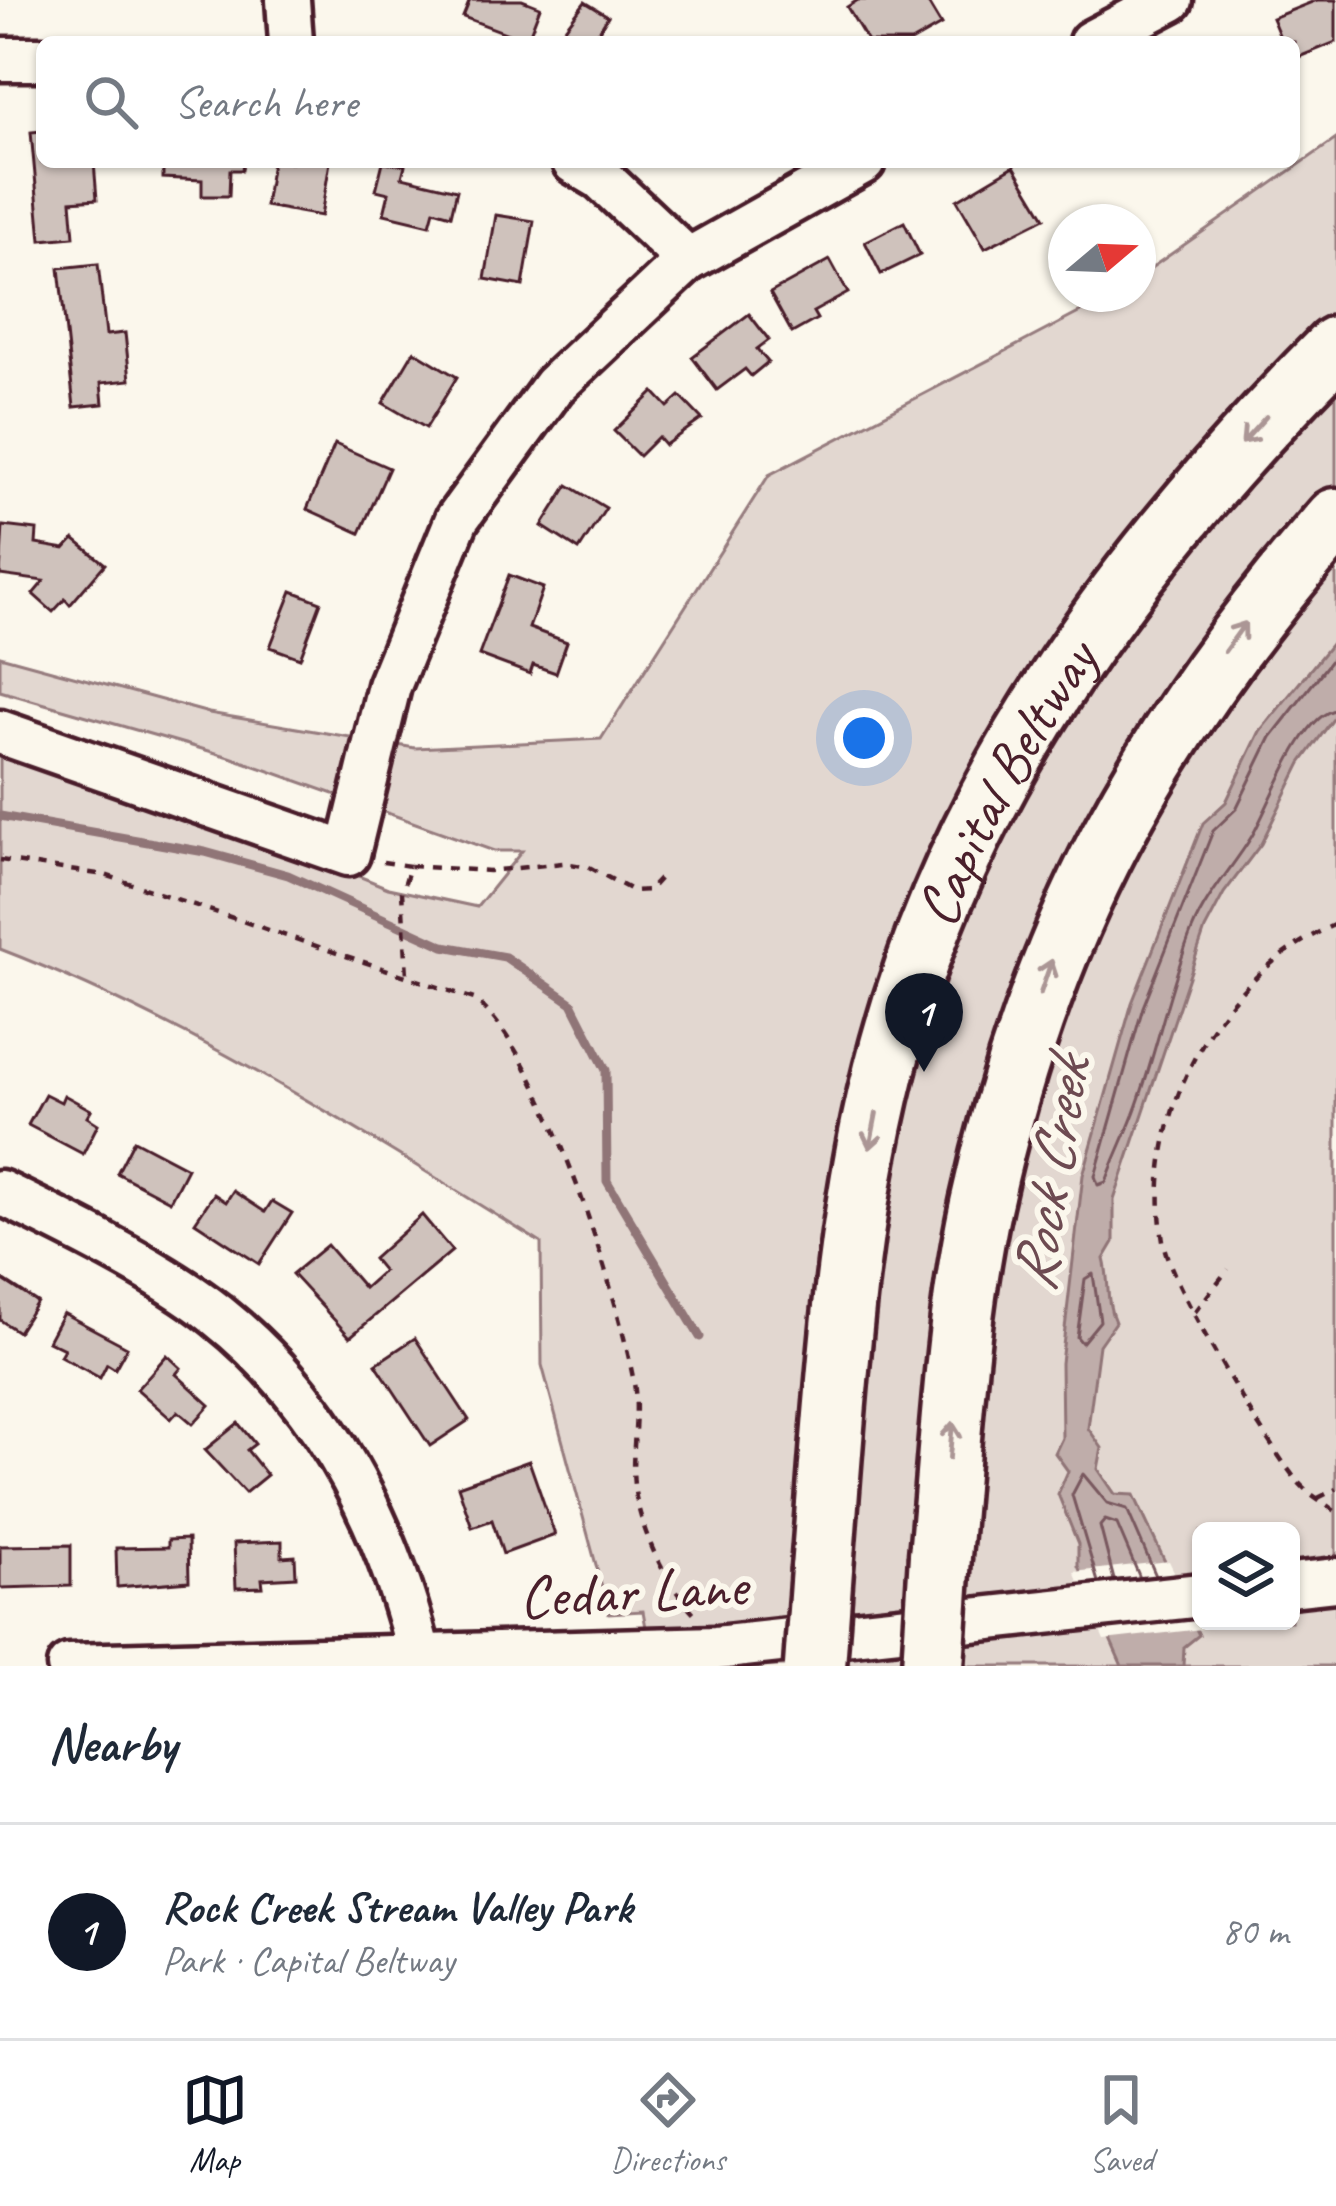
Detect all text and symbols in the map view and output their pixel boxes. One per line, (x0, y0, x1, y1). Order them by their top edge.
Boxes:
search box (36, 36, 1300, 168)
icon: search (78, 69, 144, 135)
text: Search here (174, 74, 357, 131)
north arrow (1048, 204, 1156, 312)
one-way arrow (1241, 415, 1268, 445)
one-way arrow (1222, 621, 1247, 655)
street label: Capital Beltway (898, 622, 1116, 937)
your location (834, 708, 894, 768)
one-way arrow (1037, 959, 1058, 996)
pin: 1 (885, 973, 963, 1072)
water label: Rock Creek (993, 1044, 1109, 1297)
one-way arrow (861, 1111, 883, 1150)
one-way arrow (940, 1421, 963, 1460)
map controls (1192, 1522, 1300, 1630)
button: layers (1192, 1522, 1300, 1630)
street label: Cedar Lane (517, 1547, 753, 1635)
text: Nearby (48, 1712, 176, 1776)
text: Rock Creek Stream Valley Park (162, 1879, 632, 1936)
text: 1 (78, 1907, 96, 1956)
text: 80 m (1222, 1907, 1288, 1956)
text: Park · Capital Beltway (162, 1936, 454, 1985)
tab: Map (182, 2067, 248, 2181)
tab: Directions (611, 2067, 725, 2181)
tab: Saved (1088, 2067, 1154, 2181)

